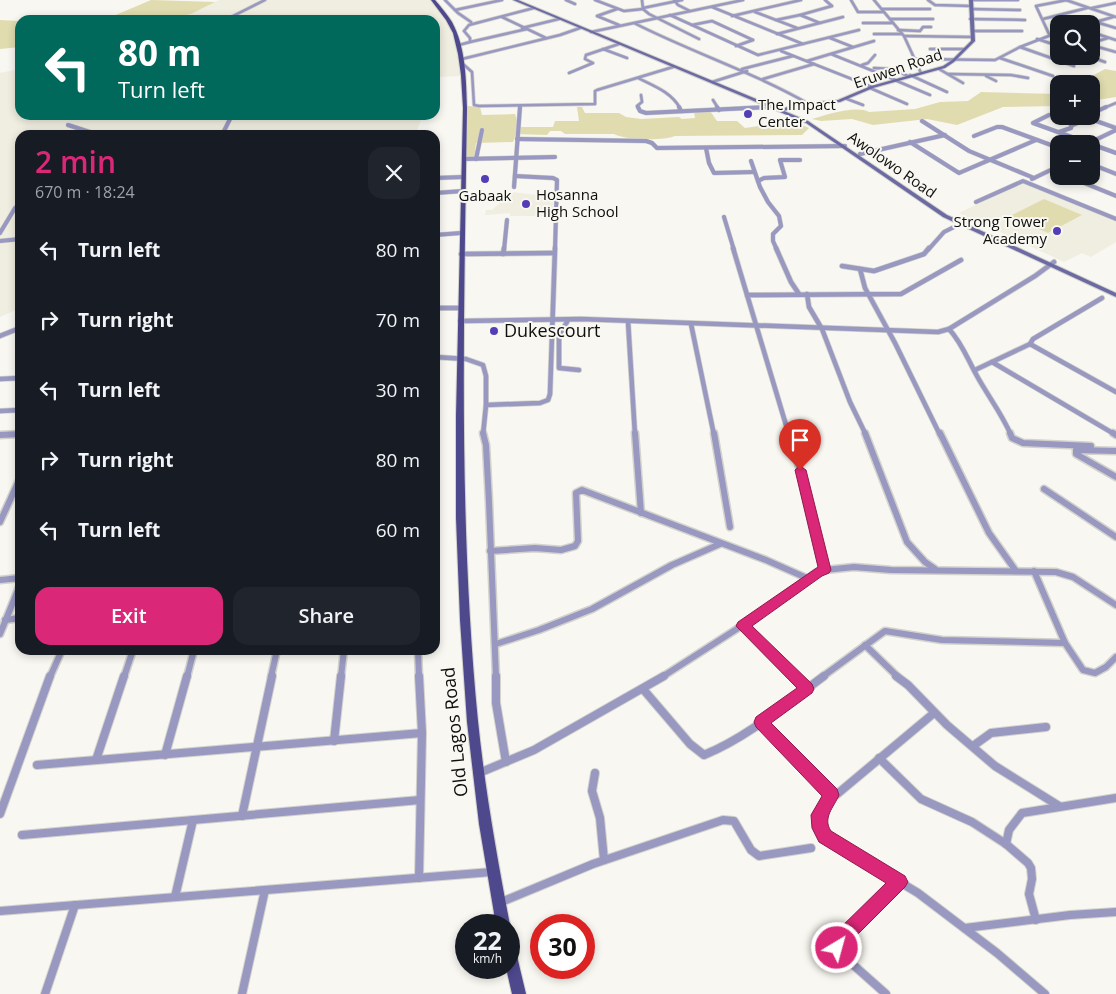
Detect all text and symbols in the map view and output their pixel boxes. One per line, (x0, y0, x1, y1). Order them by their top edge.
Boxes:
map controls (1050, 15, 1100, 185)
button: search (1050, 15, 1100, 65)
text: 80 m (118, 29, 201, 76)
icon: left (35, 35, 100, 100)
street label: Eruwen Road (851, 44, 945, 93)
text: Turn left (118, 74, 205, 104)
button: + (1050, 75, 1100, 125)
place label: The Impact Center (758, 94, 836, 131)
marker: The Impact Center (742, 108, 754, 120)
street label: Awolowo Road (845, 126, 941, 202)
button: − (1050, 135, 1100, 185)
text: 2 min (35, 141, 116, 182)
button: close (368, 147, 420, 199)
marker: Gabaak (479, 173, 491, 185)
text: 670 m · 18:24 (35, 181, 135, 203)
place label: Hosanna High School (536, 184, 619, 221)
place label: Gabaak (459, 185, 512, 205)
marker: Hosanna High School (520, 198, 532, 210)
place label: Strong Tower Academy (954, 211, 1047, 248)
marker: Strong Tower Academy (1051, 225, 1063, 237)
icon: left (35, 236, 63, 264)
text: Turn left (78, 237, 160, 263)
text: 80 m (376, 237, 420, 263)
icon: right (35, 306, 63, 334)
text: Turn right (78, 307, 173, 333)
text: 70 m (376, 307, 420, 333)
place label: Dukescourt (504, 318, 601, 342)
marker: Dukescourt (488, 325, 500, 337)
icon: left (35, 376, 63, 404)
text: Turn left (78, 377, 160, 403)
text: 30 m (376, 377, 420, 403)
pin (779, 419, 821, 470)
icon: arrive (786, 426, 814, 454)
icon: right (35, 446, 63, 474)
text: Turn right (78, 447, 173, 473)
text: 80 m (376, 447, 420, 473)
icon: left (35, 516, 63, 544)
text: Turn left (78, 517, 160, 543)
text: 60 m (376, 517, 420, 543)
button: Exit (35, 587, 223, 645)
button: Share (233, 587, 420, 645)
street label: Old Lagos Road (435, 666, 473, 798)
speed limit sign: 30 (530, 914, 595, 979)
position arrow (810, 921, 862, 973)
text: 22 (473, 923, 502, 957)
text: km/h (473, 950, 502, 967)

